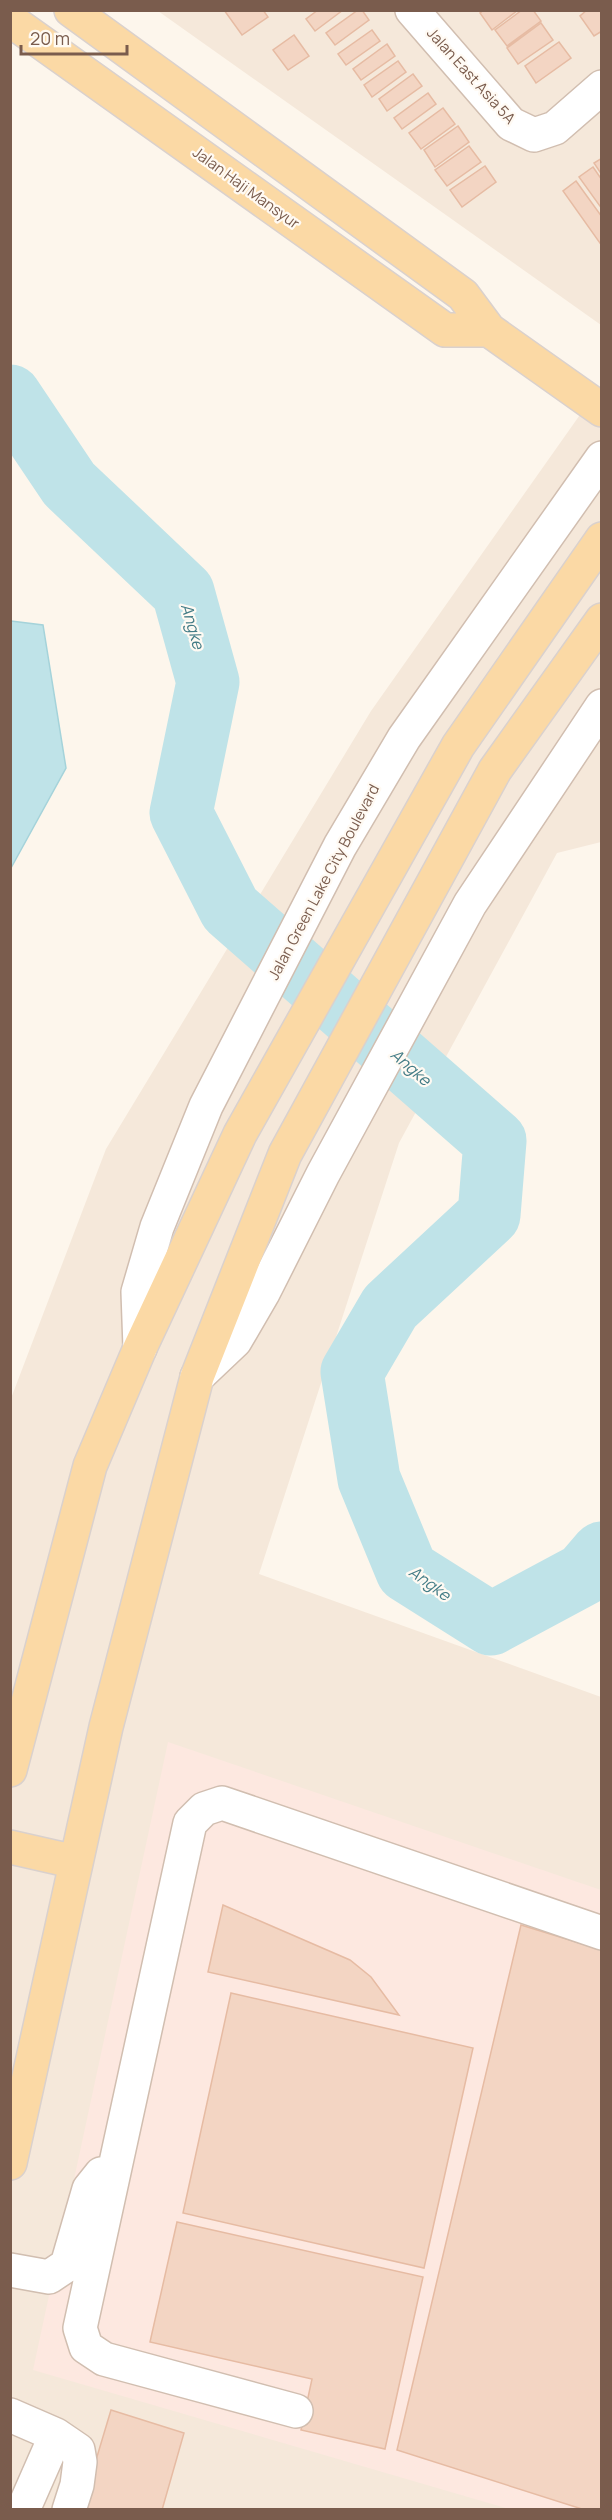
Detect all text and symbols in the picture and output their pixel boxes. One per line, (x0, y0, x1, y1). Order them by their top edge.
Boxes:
scale bar (21, 18, 128, 56)
street label: Jalan East Asia 5A (422, 23, 521, 129)
text: 20 m (30, 26, 70, 50)
street label: Jalan Haji Mansyur (189, 142, 305, 234)
water label: Angke (176, 601, 210, 653)
street label: Jalan Green Lake City Boulevard (263, 780, 384, 983)
water label: Angke (386, 1044, 437, 1092)
water label: Angke (405, 1561, 456, 1606)

